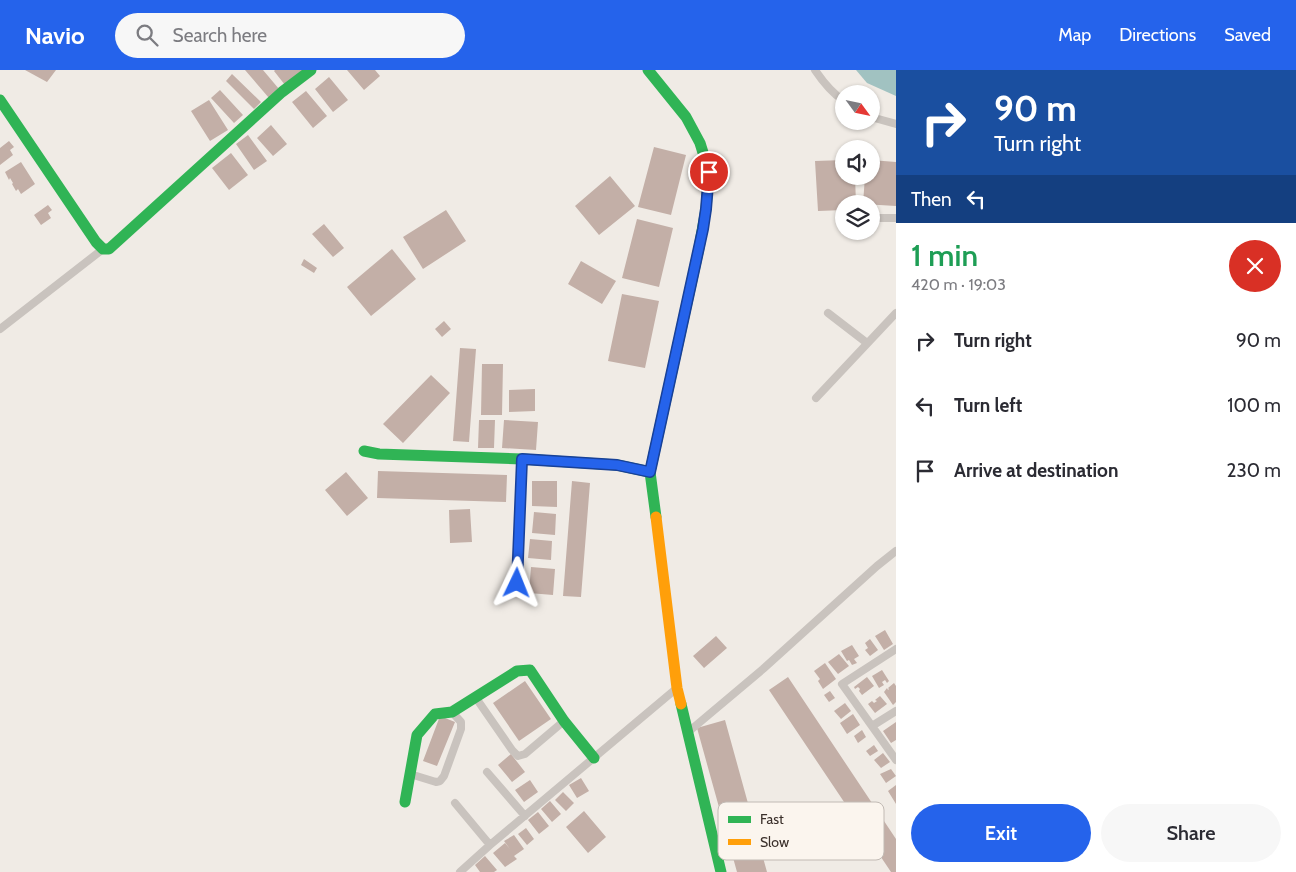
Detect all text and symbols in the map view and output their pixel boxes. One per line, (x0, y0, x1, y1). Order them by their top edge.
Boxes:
search box (115, 13, 465, 58)
text: Navio (25, 21, 85, 50)
icon: search (133, 21, 161, 49)
text: Search here (173, 24, 267, 47)
text: Map (1058, 24, 1091, 46)
text: Directions (1119, 24, 1196, 46)
text: Saved (1224, 24, 1271, 46)
north arrow (835, 85, 880, 130)
map controls (835, 85, 880, 240)
text: 90 m (994, 87, 1077, 130)
icon: right (911, 90, 976, 155)
text: Turn right (994, 130, 1081, 157)
button: sound (835, 140, 880, 185)
pin (688, 151, 730, 193)
icon: arrive (695, 158, 723, 186)
icon: left (962, 185, 990, 213)
text: Then (911, 188, 952, 211)
button: layers (835, 195, 880, 240)
text: 1 min (911, 237, 978, 274)
button: close (1229, 240, 1281, 292)
text: 420 m · 19:03 (911, 275, 1006, 294)
icon: right (911, 327, 939, 355)
text: Turn right (954, 329, 1032, 352)
text: 90 m (1236, 329, 1281, 352)
icon: left (911, 392, 939, 420)
text: Turn left (954, 394, 1022, 417)
text: 100 m (1227, 394, 1281, 417)
icon: arrive (911, 457, 939, 485)
text: Arrive at destination (954, 459, 1118, 482)
text: 230 m (1227, 459, 1281, 482)
position arrow (490, 556, 542, 608)
legend (718, 802, 884, 860)
button: Exit (911, 804, 1091, 862)
button: Share (1101, 804, 1281, 862)
text: Fast (760, 810, 784, 828)
text: Slow (760, 833, 789, 851)

